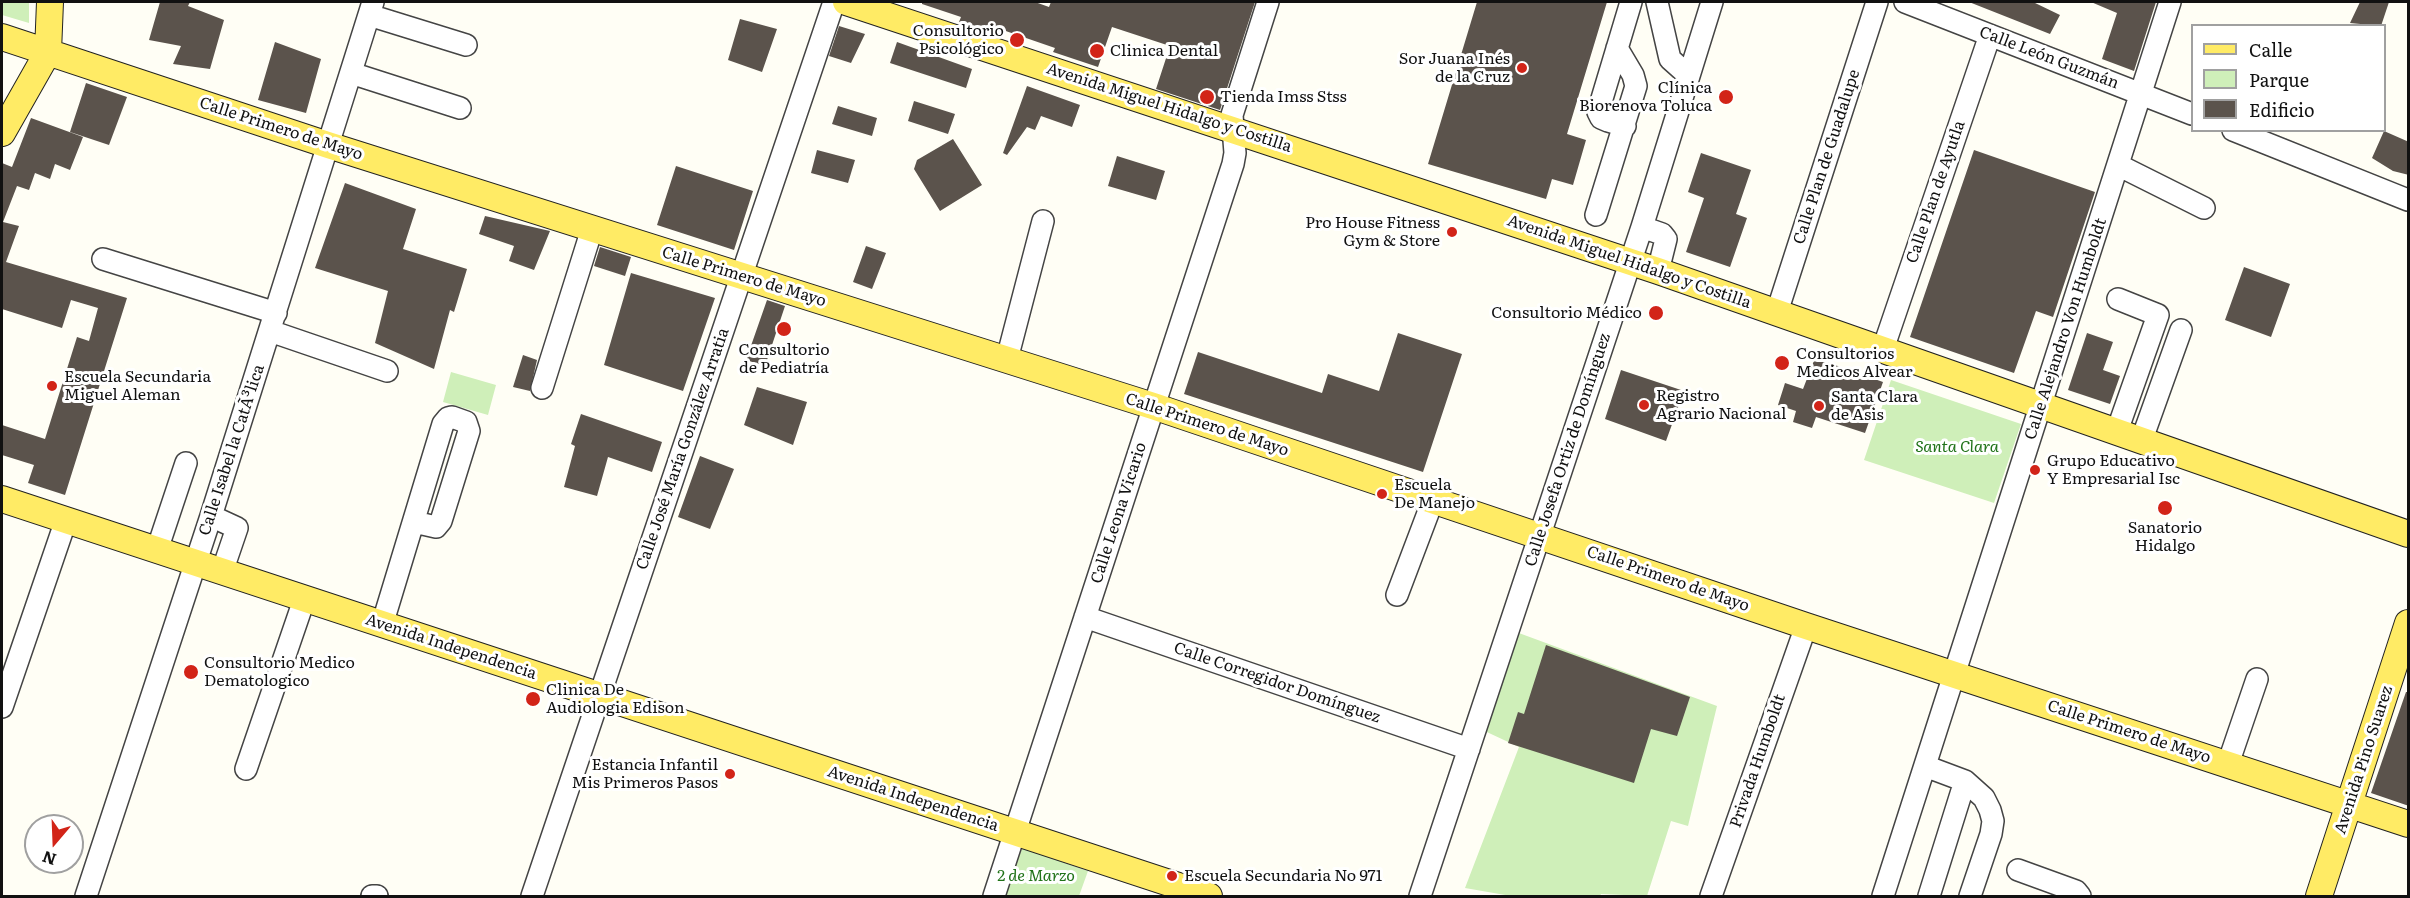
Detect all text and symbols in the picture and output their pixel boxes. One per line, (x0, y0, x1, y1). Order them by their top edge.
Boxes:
place label: Consultorio Psicológico (913, 21, 1004, 59)
street label: Calle León Guzmán (1977, 23, 2121, 93)
legend (2191, 24, 2386, 132)
marker: Consultorio Psicológico (1008, 31, 1026, 49)
text: Calle (2249, 36, 2292, 63)
place label: Clinica Dental (1110, 41, 1218, 61)
marker: Clinica Dental (1088, 42, 1106, 60)
place label: Sor Juana Inés de la Cruz (1399, 49, 1510, 87)
street label: Avenida Miguel Hidalgo y Costilla (1044, 59, 1294, 157)
marker: Sor Juana Inés de la Cruz (1515, 61, 1529, 75)
text: Parque (2249, 66, 2309, 93)
street label: Calle Plan de Guadalupe (1790, 67, 1864, 247)
place label: Clínica Biorenova Toluca (1579, 78, 1712, 116)
place label: Tienda Imss Stss (1220, 87, 1347, 107)
marker: Tienda Imss Stss (1198, 88, 1216, 106)
marker: Clínica Biorenova Toluca (1717, 88, 1735, 106)
street label: Calle Primero de Mayo (197, 94, 365, 164)
text: Edificio (2249, 96, 2315, 123)
street label: Calle Plan de Ayutla (1903, 118, 1969, 266)
street label: Avenida Miguel Hidalgo y Costilla (1505, 211, 1753, 313)
place label: Pro House Fitness Gym & Store (1305, 213, 1440, 251)
street label: Calle Alejandro Von Humboldt (2021, 216, 2111, 442)
marker: Pro House Fitness Gym & Store (1445, 225, 1459, 239)
street label: Calle Primero de Mayo (660, 243, 828, 311)
place label: Consultorio Médico (1491, 303, 1642, 323)
marker: Consultorio Médico (1647, 304, 1665, 322)
marker: Consultorio de Pediatría (775, 320, 793, 338)
street label: Calle José María González Arratia (632, 326, 734, 572)
street label: Calle Josefa Ortiz de Domínguez (1521, 331, 1615, 569)
place label: Consultorio de Pediatría (738, 340, 830, 378)
place label: Consultorios Medicos Alvear (1796, 344, 1913, 382)
marker: Consultorios Medicos Alvear (1773, 354, 1791, 372)
street label: Calle Isabel la CatÃ³lica (195, 362, 269, 538)
place label: Escuela Secundaria Miguel Aleman (64, 367, 211, 405)
marker: Escuela Secundaria Miguel Aleman (45, 379, 59, 393)
place label: Registro Agrario Nacional (1656, 386, 1786, 424)
place label: Santa Clara de Asis (1831, 387, 1918, 425)
street label: Calle Primero de Mayo (1123, 390, 1291, 460)
marker: Registro Agrario Nacional (1637, 398, 1651, 412)
marker: Santa Clara de Asis (1812, 399, 1826, 413)
park label: Santa Clara (1915, 437, 1999, 457)
street label: Calle Leona Vicario (1087, 440, 1151, 586)
place label: Grupo Educativo Y Empresarial Isc (2047, 451, 2180, 489)
marker: Grupo Educativo Y Empresarial Isc (2028, 463, 2042, 477)
place label: Escuela De Manejo (1394, 475, 1475, 513)
marker: Escuela De Manejo (1375, 487, 1389, 501)
marker: Sanatorio Hidalgo (2156, 499, 2174, 517)
place label: Sanatorio Hidalgo (2128, 518, 2202, 556)
street label: Calle Primero de Mayo (1584, 542, 1752, 616)
street label: Avenida Independencia (363, 610, 539, 684)
street label: Calle Corregidor Domínguez (1171, 639, 1383, 727)
place label: Consultorio Medico Dematologico (204, 653, 355, 691)
marker: Consultorio Medico Dematologico (182, 663, 200, 681)
place label: Clinica De Audiologia Edison (546, 680, 685, 718)
street label: Avenida Pino Suarez (2331, 684, 2397, 836)
marker: Clinica De Audiologia Edison (524, 690, 542, 708)
street label: Privada Humboldt (1726, 692, 1790, 830)
street label: Calle Primero de Mayo (2045, 697, 2213, 767)
place label: Estancia Infantil Mis Primeros Pasos (572, 755, 718, 793)
street label: Avenida Independencia (825, 762, 1001, 836)
marker: Estancia Infantil Mis Primeros Pasos (723, 767, 737, 781)
north arrow (24, 814, 84, 874)
text: N (39, 846, 59, 873)
park label: 2 de Marzo (997, 866, 1075, 886)
place label: Escuela Secundaria No 971 (1184, 866, 1382, 886)
marker: Escuela Secundaria No 971 (1165, 869, 1179, 883)

